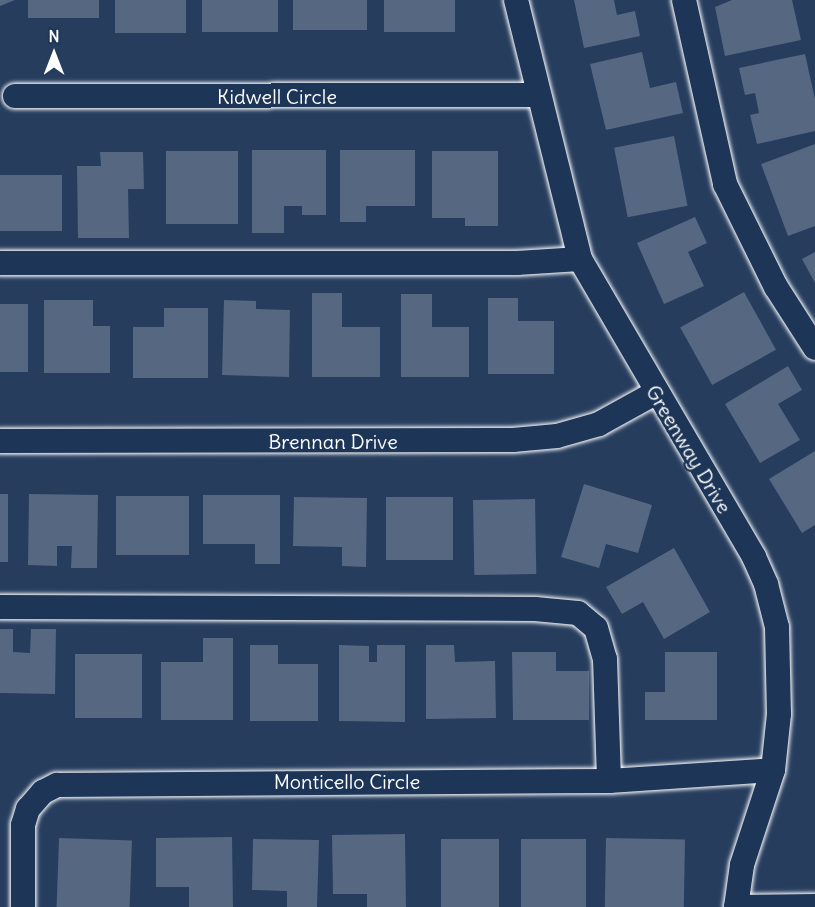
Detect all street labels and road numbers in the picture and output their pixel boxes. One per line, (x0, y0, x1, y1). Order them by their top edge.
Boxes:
street label: Kidwell Circle (217, 84, 337, 108)
street label: Greenway Drive (641, 380, 737, 518)
street label: Brennan Drive (268, 429, 398, 453)
street label: Monticello Circle (274, 769, 420, 793)

